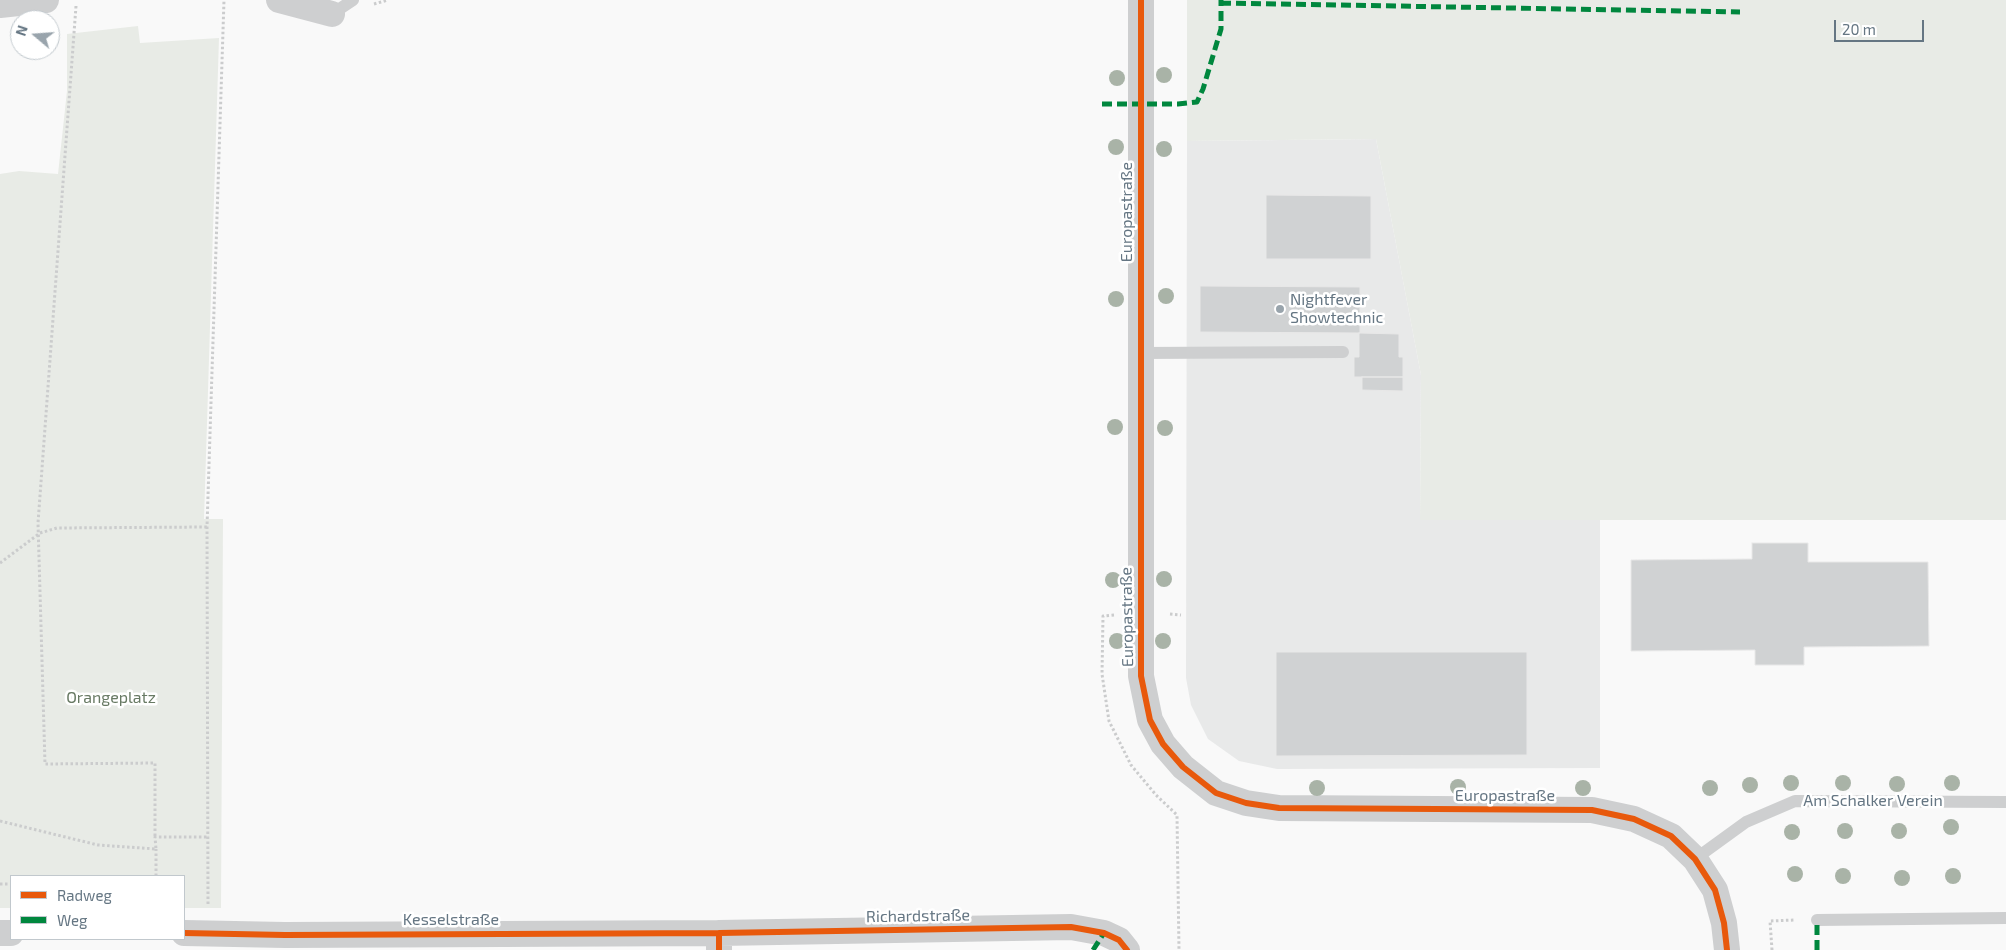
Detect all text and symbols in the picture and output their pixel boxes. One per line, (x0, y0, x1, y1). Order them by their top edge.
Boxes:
north arrow (10, 10, 60, 60)
scale bar (1836, 10, 1926, 42)
text: 20 m (1842, 20, 1876, 38)
text: N (12, 23, 31, 38)
street label: Europastraße (1117, 162, 1137, 262)
place label: Nightfever Showtechnic (1290, 290, 1383, 328)
marker: Nightfever Showtechnic (1274, 303, 1286, 315)
street label: Europastraße (1117, 567, 1137, 667)
park label: Orangeplatz (66, 688, 156, 708)
street label: Europastraße (1455, 786, 1555, 806)
street label: Am Schalker Verein (1803, 791, 1943, 811)
legend (10, 875, 185, 940)
text: Radweg (57, 886, 112, 904)
street label: Richardstraße (866, 905, 970, 927)
street label: Kesselstraße (403, 910, 499, 930)
text: Weg (57, 911, 87, 929)

